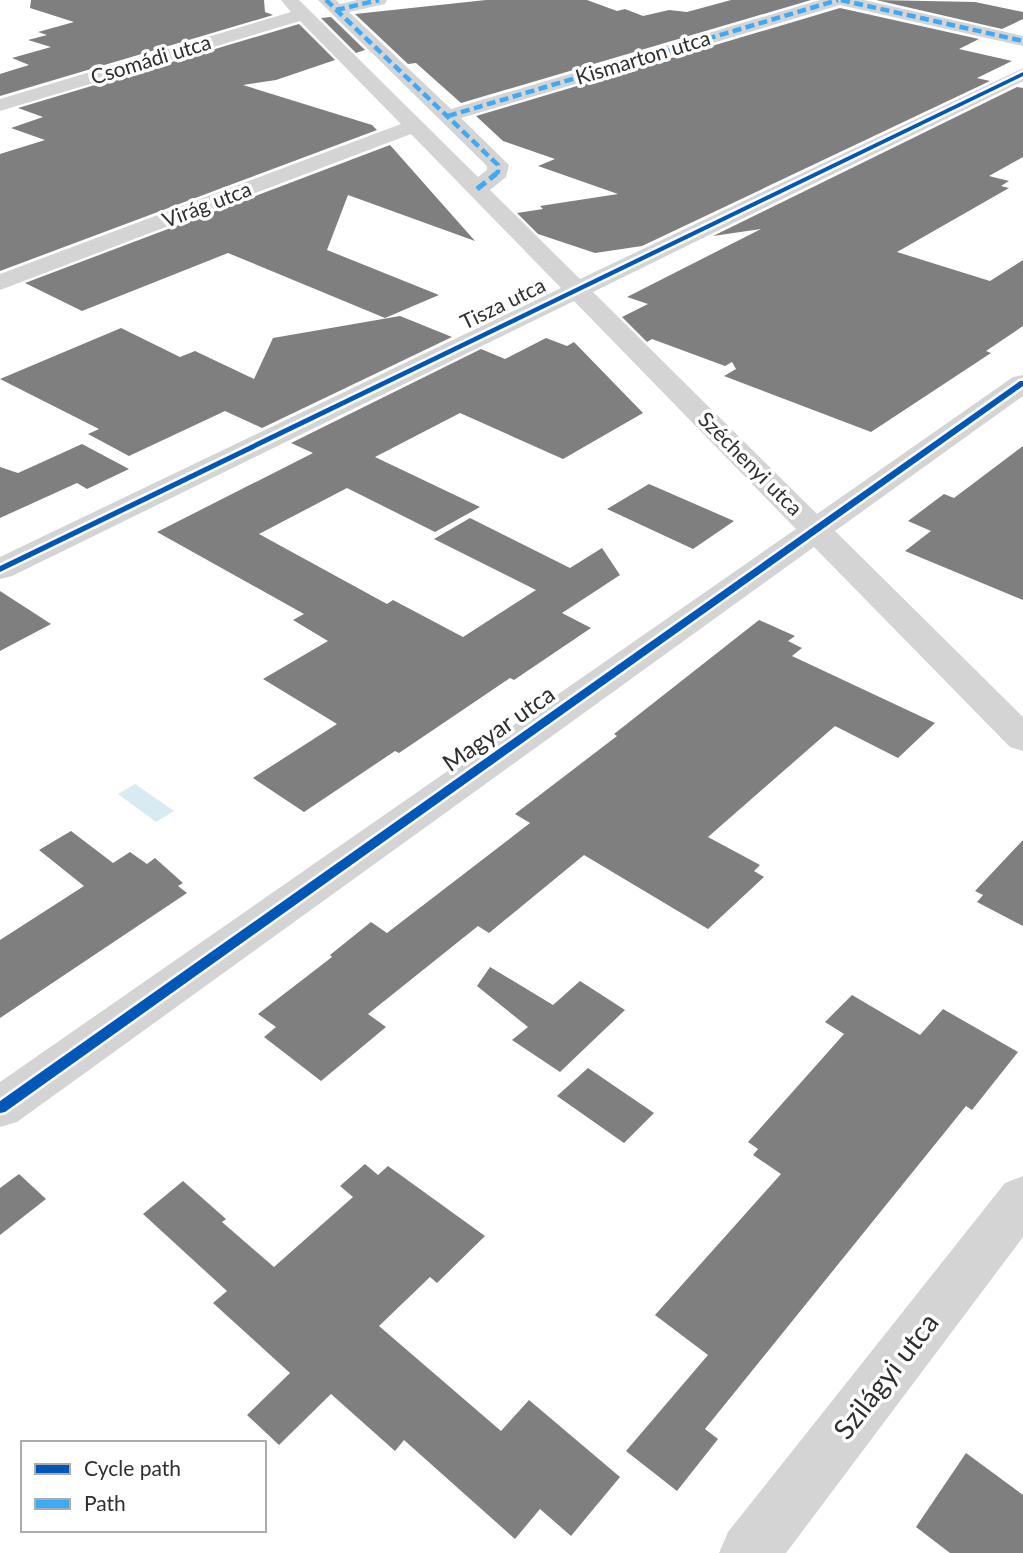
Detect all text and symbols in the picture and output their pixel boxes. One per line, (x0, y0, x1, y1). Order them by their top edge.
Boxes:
street label: Kismarton utca (572, 24, 713, 89)
street label: Csomádi utca (87, 28, 214, 89)
street label: Virág utca (159, 175, 254, 232)
street label: Tisza utca (456, 271, 549, 334)
street label: Széchenyi utca (694, 406, 808, 520)
street label: Magyar utca (437, 679, 560, 777)
street label: Szilágyi utca (826, 1306, 945, 1445)
legend (21, 1441, 266, 1532)
text: Cycle path (84, 1455, 181, 1480)
text: Path (84, 1490, 126, 1515)

